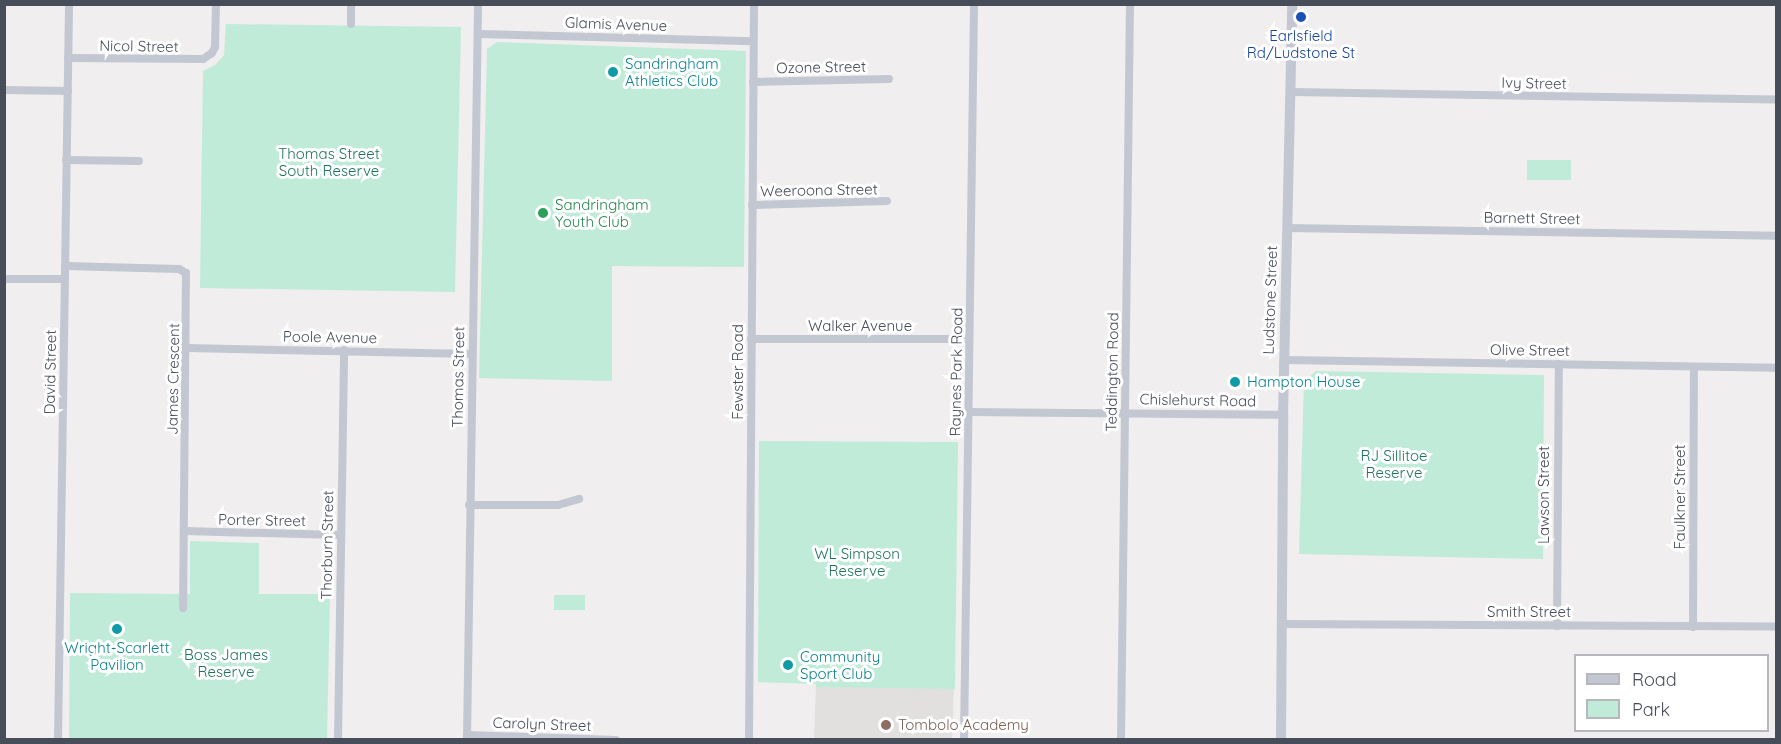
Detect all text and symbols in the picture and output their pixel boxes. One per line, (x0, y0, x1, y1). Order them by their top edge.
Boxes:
marker: Earlsfield Rd/Ludstone St (1294, 10, 1308, 24)
street label: Glamis Avenue (565, 13, 667, 35)
place label: Earlsfield Rd/Ludstone St (1247, 26, 1355, 61)
street label: Nicol Street (99, 36, 179, 56)
place label: Sandringham Athletics Club (625, 54, 719, 89)
street label: Ozone Street (776, 57, 866, 77)
marker: Sandringham Athletics Club (606, 65, 620, 79)
street label: Ivy Street (1501, 73, 1567, 93)
park label: Thomas Street South Reserve (278, 144, 380, 179)
street label: Weeroona Street (760, 180, 878, 200)
place label: Sandringham Youth Club (555, 195, 649, 230)
marker: Sandringham Youth Club (536, 206, 550, 220)
street label: Barnett Street (1483, 208, 1581, 228)
street label: Ludstone Street (1259, 245, 1281, 355)
street label: Raynes Park Road (946, 307, 966, 437)
street label: Teddington Road (1102, 312, 1122, 432)
street label: Walker Avenue (808, 317, 912, 335)
street label: James Crescent (163, 323, 183, 435)
street label: Fewster Road (729, 324, 747, 420)
street label: Thomas Street (448, 326, 468, 428)
street label: Poole Avenue (283, 327, 377, 347)
street label: David Street (40, 329, 60, 415)
street label: Olive Street (1490, 340, 1570, 360)
place label: Hampton House (1247, 373, 1360, 391)
marker: Hampton House (1228, 375, 1242, 389)
street label: Chislehurst Road (1140, 390, 1256, 410)
street label: Faulkner Street (1671, 444, 1689, 550)
park label: RJ Sillitoe Reserve (1360, 446, 1428, 481)
street label: Lawson Street (1535, 446, 1553, 544)
street label: Thorburn Street (317, 490, 337, 600)
street label: Porter Street (218, 510, 306, 530)
park label: WL Simpson Reserve (814, 544, 900, 579)
street label: Smith Street (1487, 603, 1571, 621)
marker: Wright-Scarlett Pavilion (110, 622, 124, 636)
place label: Wright-Scarlett Pavilion (64, 638, 170, 673)
park label: Boss James Reserve (184, 645, 268, 680)
place label: Community Sport Club (800, 647, 880, 682)
legend (1574, 654, 1769, 732)
marker: Community Sport Club (781, 658, 795, 672)
text: Road (1632, 668, 1677, 691)
text: Park (1632, 698, 1670, 721)
street label: Carolyn Street (492, 713, 592, 735)
place label: Tombolo Academy (898, 716, 1029, 734)
marker: Tombolo Academy (879, 718, 893, 732)

